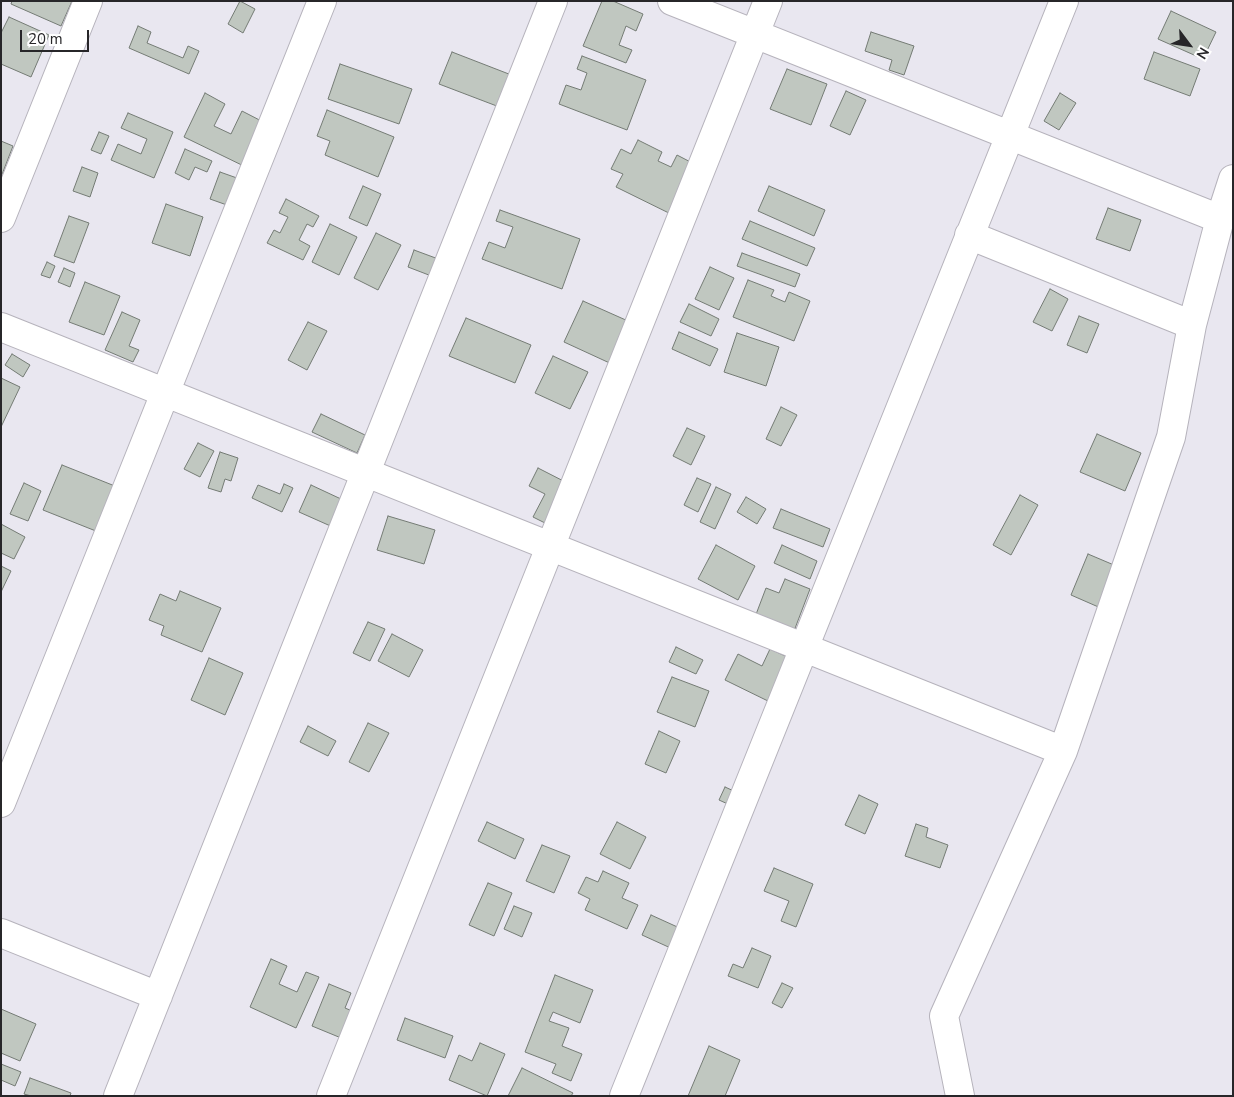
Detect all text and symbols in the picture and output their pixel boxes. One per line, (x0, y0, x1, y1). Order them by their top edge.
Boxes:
scale bar (22, 20, 91, 52)
north arrow (1164, 20, 1214, 70)
text: 20 m (28, 29, 63, 49)
text: N (1191, 44, 1213, 62)

